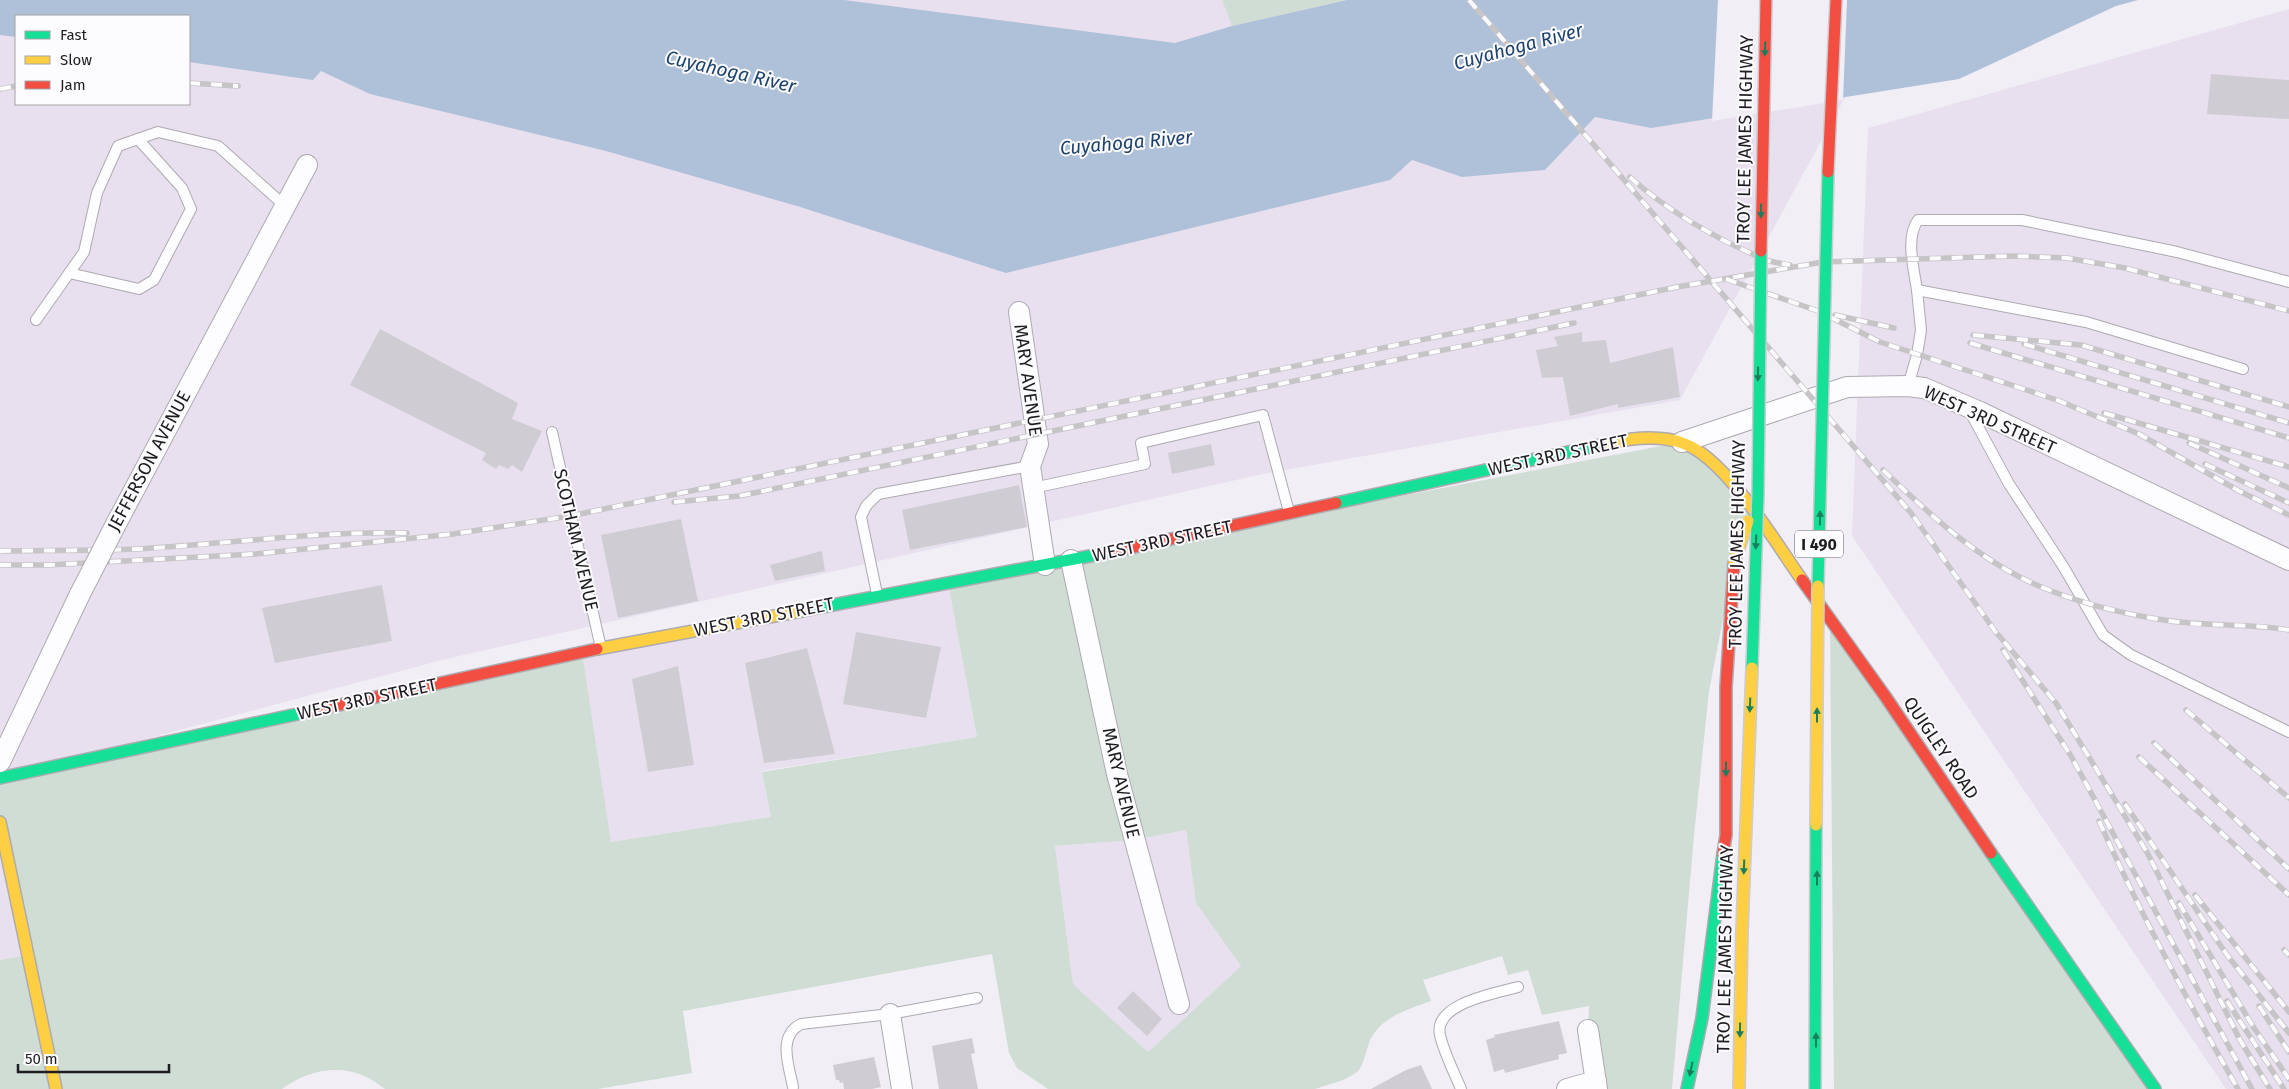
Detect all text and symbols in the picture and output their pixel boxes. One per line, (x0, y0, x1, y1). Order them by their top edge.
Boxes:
legend (15, 15, 190, 105)
water label: Cuyahoga River (1451, 18, 1586, 75)
text: Fast (60, 26, 87, 44)
street label: TROY LEE JAMES HIGHWAY (1732, 34, 1758, 244)
one-way arrow (1761, 41, 1769, 57)
water label: Cuyahoga River (664, 45, 799, 98)
text: Slow (60, 51, 92, 69)
text: Jam (60, 76, 86, 94)
water label: Cuyahoga River (1059, 125, 1194, 160)
one-way arrow (1757, 203, 1765, 219)
street label: MARY AVENUE (1009, 323, 1047, 437)
one-way arrow (1754, 366, 1762, 382)
street label: WEST 3RD STREET (1921, 381, 2060, 459)
street label: JEFFERSON AVENUE (103, 387, 195, 535)
street label: WEST 3RD STREET (1486, 429, 1631, 481)
street label: TROY LEE JAMES HIGHWAY (1724, 439, 1750, 649)
street label: SCOTHAM AVENUE (549, 467, 603, 613)
one-way arrow (1816, 510, 1824, 526)
street label: WEST 3RD STREET (1090, 515, 1235, 567)
road number: I 490 (1795, 530, 1843, 558)
one-way arrow (1752, 535, 1760, 551)
street label: WEST 3RD STREET (692, 593, 837, 641)
street label: WEST 3RD STREET (295, 673, 440, 725)
street label: QUIGLEY ROAD (1899, 692, 1983, 804)
one-way arrow (1746, 697, 1754, 713)
one-way arrow (1813, 707, 1821, 723)
street label: MARY AVENUE (1098, 725, 1144, 841)
one-way arrow (1722, 761, 1730, 777)
street label: TROY LEE JAMES HIGHWAY (1712, 844, 1738, 1054)
one-way arrow (1740, 859, 1748, 875)
one-way arrow (1813, 870, 1821, 886)
one-way arrow (1736, 1022, 1744, 1038)
one-way arrow (1812, 1032, 1820, 1048)
scale bar (18, 1042, 169, 1074)
text: 50 m (25, 1050, 58, 1068)
one-way arrow (1687, 1061, 1695, 1076)

